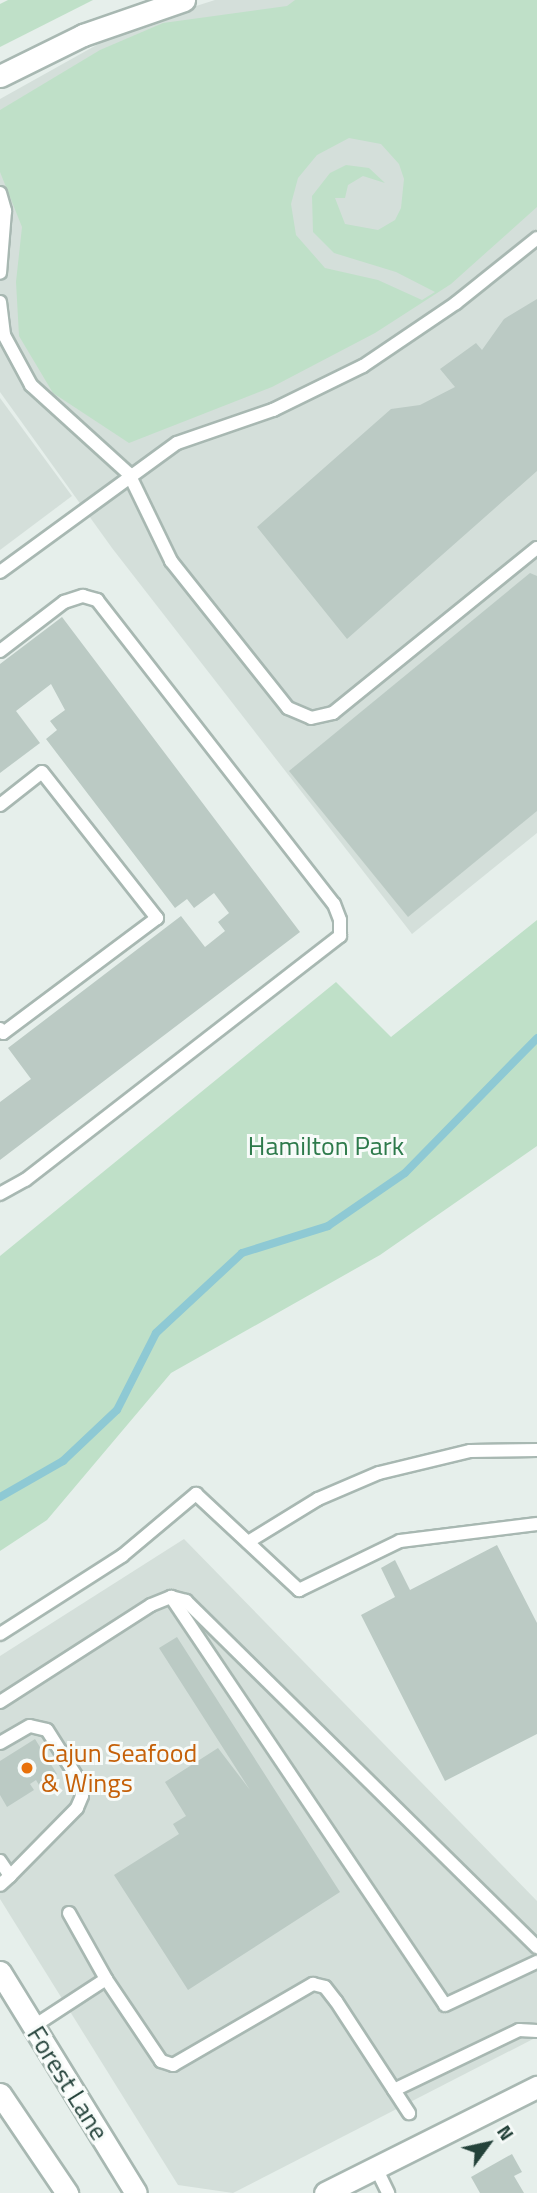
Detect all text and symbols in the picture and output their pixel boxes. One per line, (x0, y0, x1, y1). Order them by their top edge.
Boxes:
park label: Hamilton Park (248, 1130, 404, 1162)
place label: Cajun Seafood & Wings (41, 1737, 197, 1798)
marker: Cajun Seafood & Wings (19, 1760, 35, 1776)
street label: Forest Lane (21, 2020, 115, 2146)
north arrow (453, 2109, 523, 2179)
text: N (490, 2119, 522, 2146)

